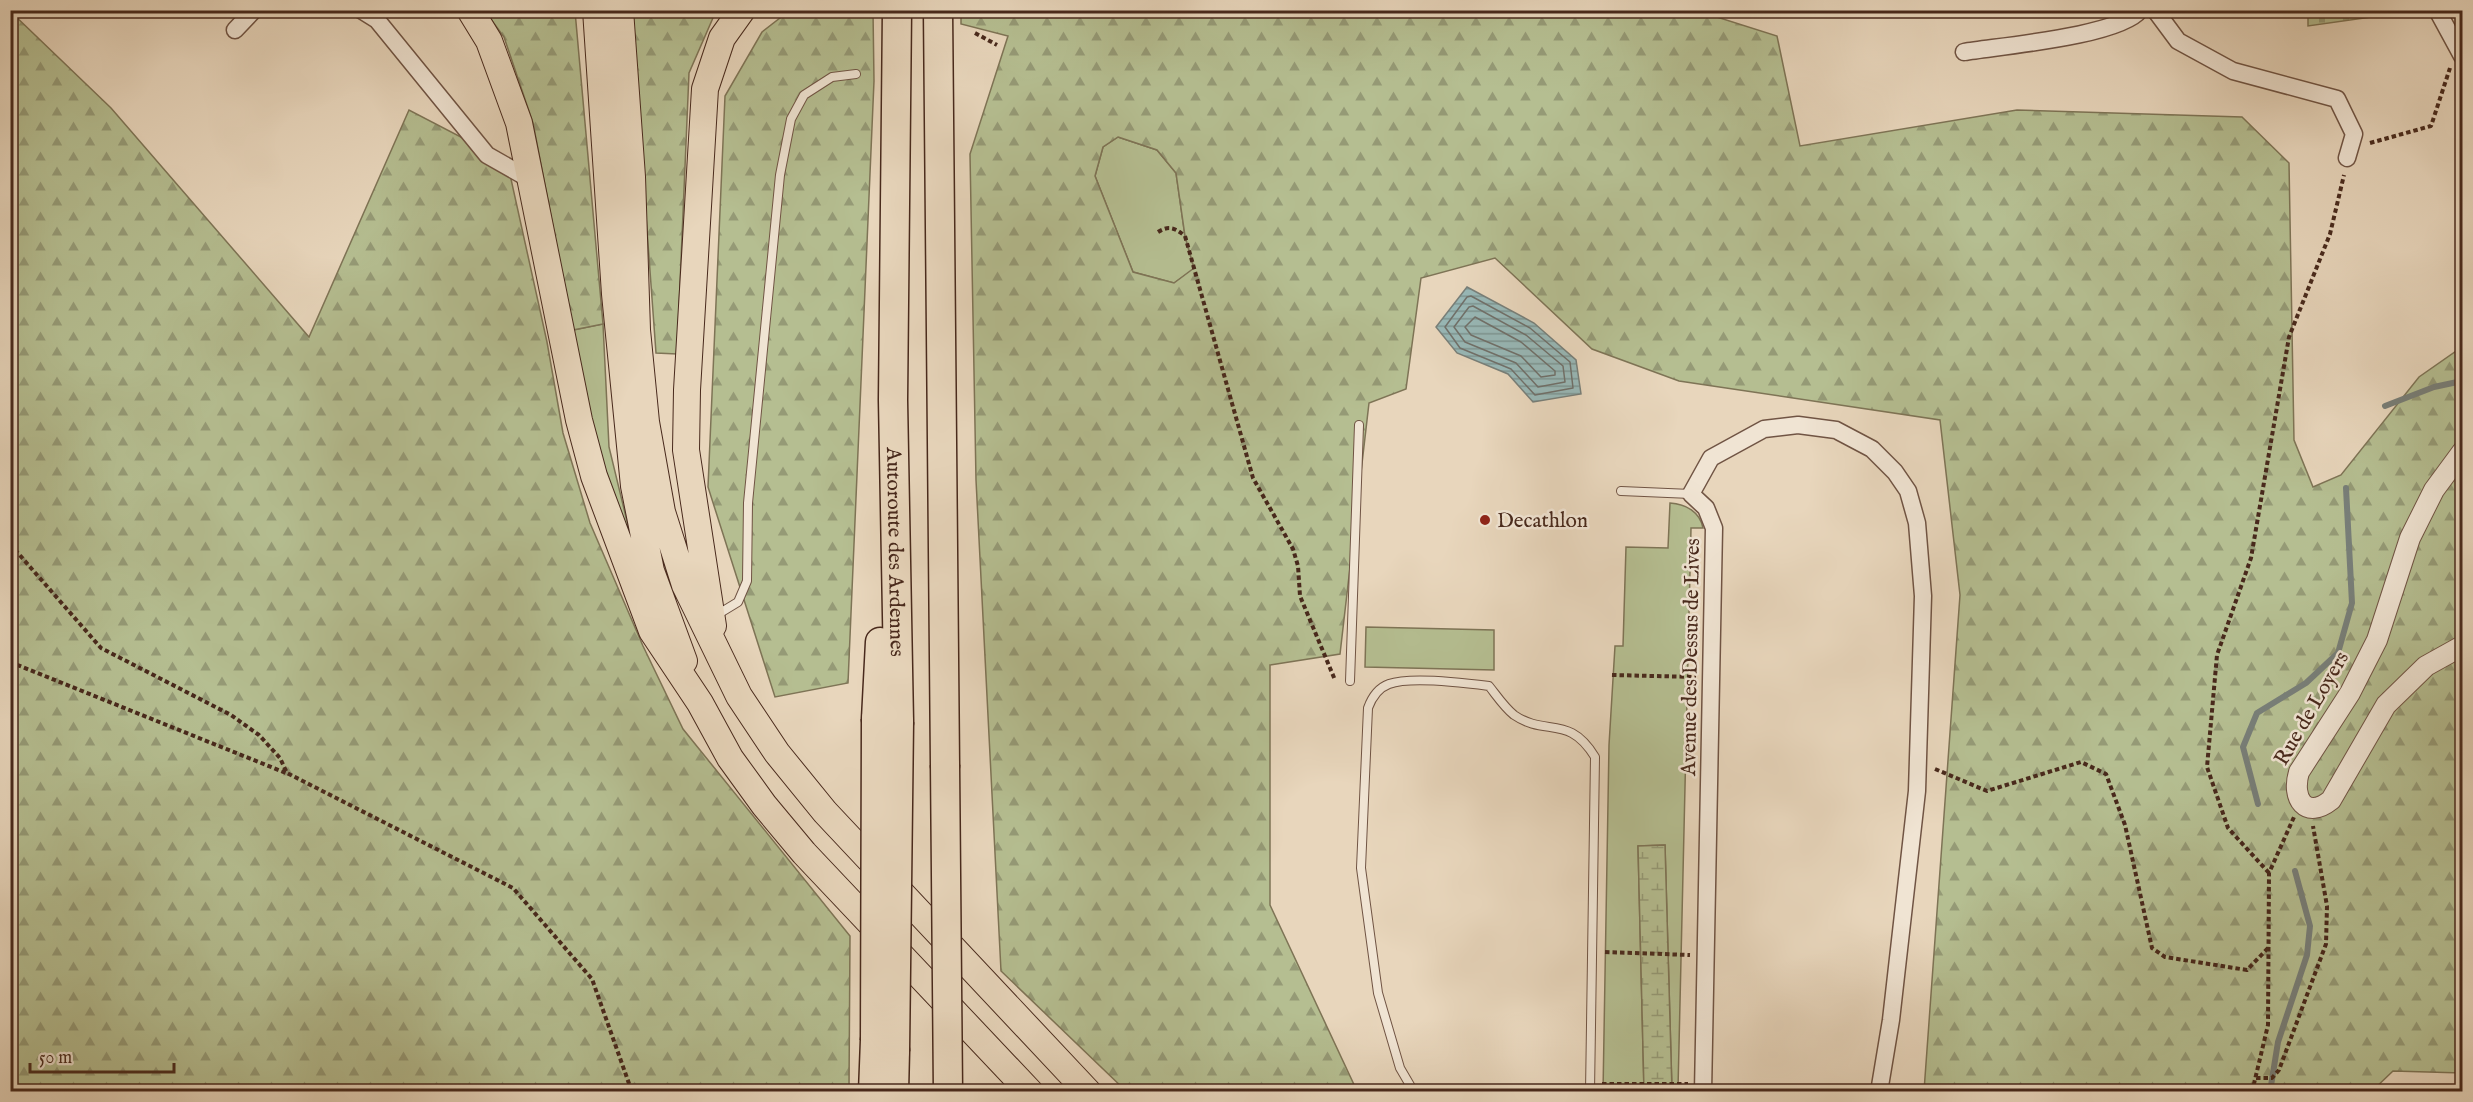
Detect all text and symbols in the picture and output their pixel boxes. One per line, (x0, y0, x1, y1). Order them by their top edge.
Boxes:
street label: Autoroute des Ardennes (879, 446, 910, 657)
place label: Decathlon (1497, 508, 1588, 535)
marker: Decathlon (1478, 513, 1492, 527)
street label: Avenue des Dessus de Lives (1676, 538, 1707, 777)
street label: Rue de Loyers (2269, 647, 2356, 771)
scale bar (30, 1036, 174, 1074)
text: 50 m (39, 1047, 72, 1070)

